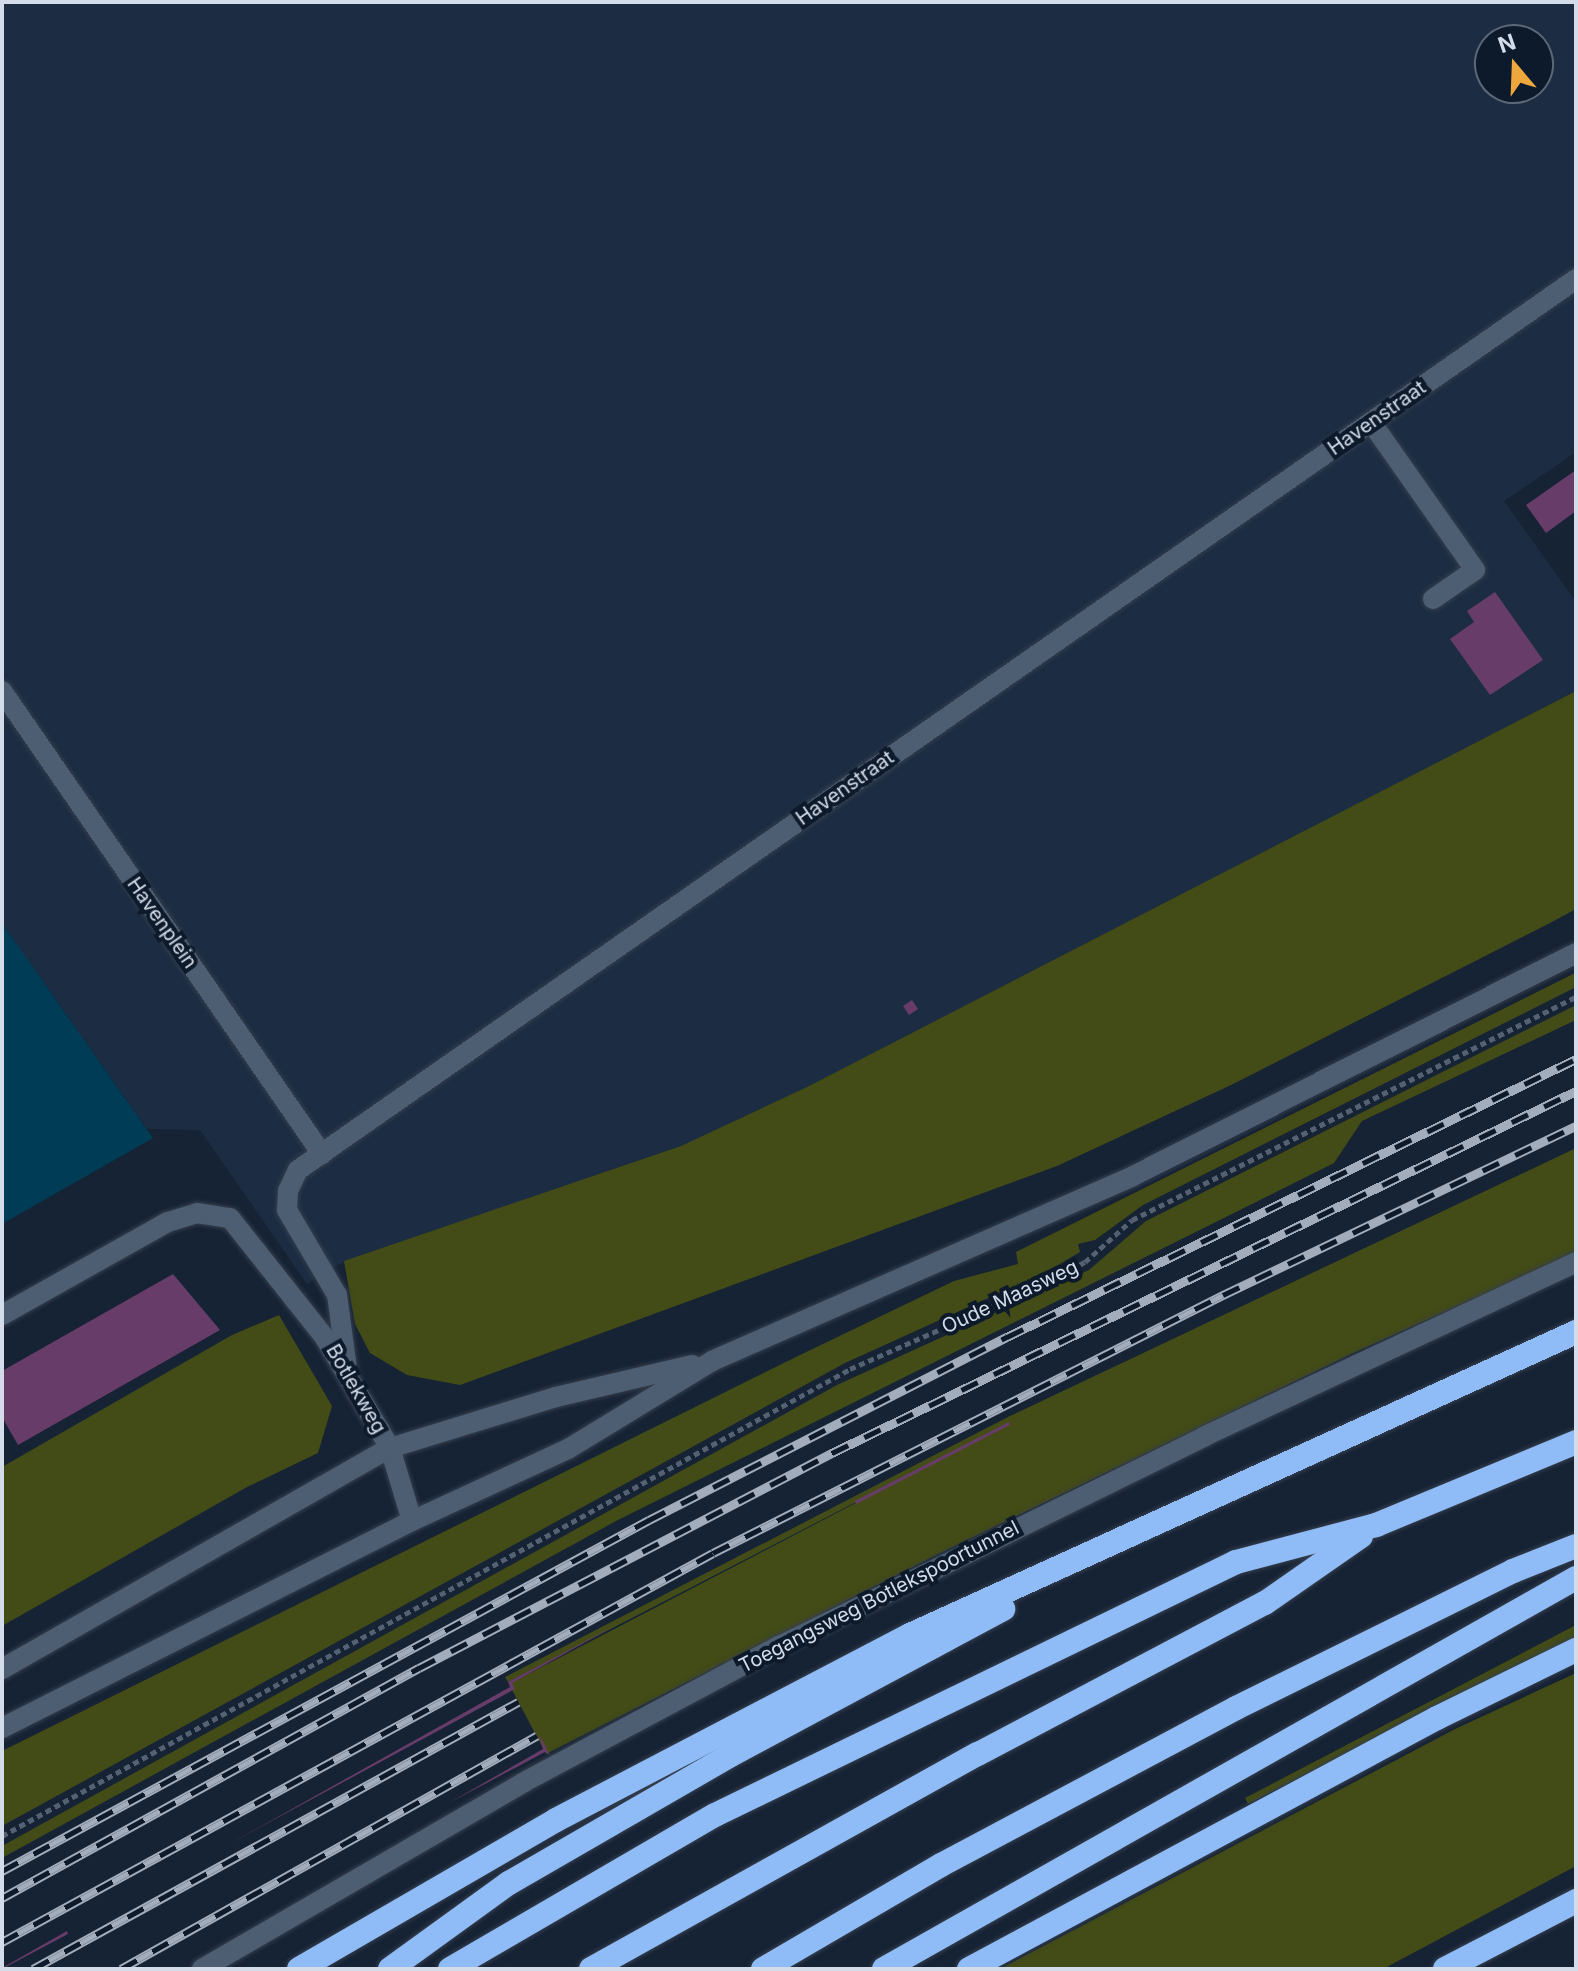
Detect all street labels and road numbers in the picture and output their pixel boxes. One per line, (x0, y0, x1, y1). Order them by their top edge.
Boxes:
street label: Havenstraat (1324, 376, 1430, 460)
street label: Havenstraat (792, 746, 898, 830)
street label: Havenplein (122, 873, 202, 973)
street label: Oude Maasweg (938, 1255, 1082, 1339)
street label: Botlekweg (321, 1340, 391, 1438)
street label: Toegangsweg Botlekspoortunnel (735, 1516, 1023, 1678)

